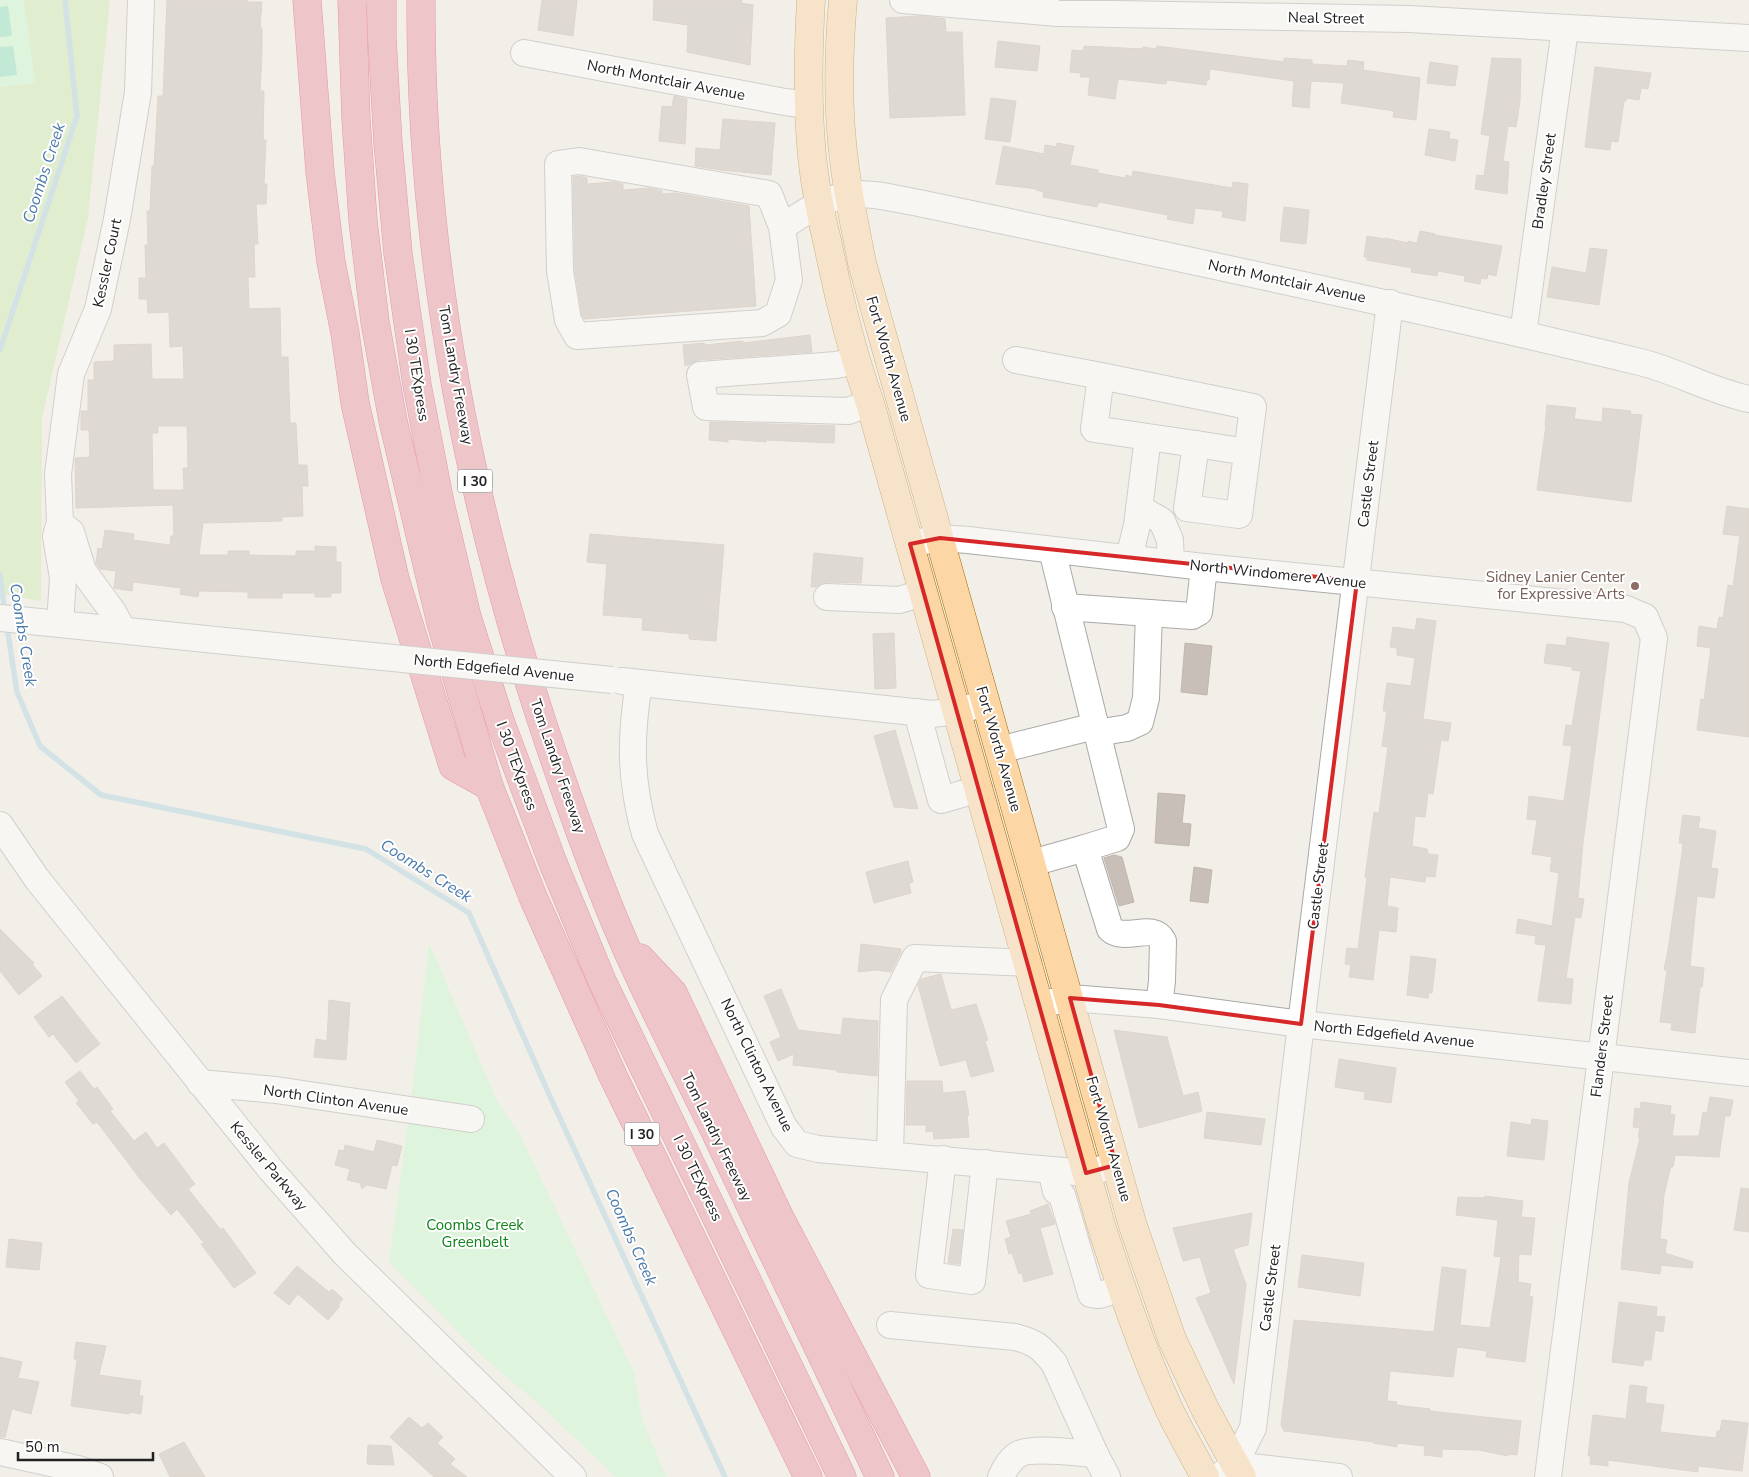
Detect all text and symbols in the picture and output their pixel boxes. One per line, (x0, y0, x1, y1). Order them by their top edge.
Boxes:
street label: Neal Street (1288, 7, 1365, 29)
street label: North Montclair Avenue (585, 55, 747, 105)
water label: Coombs Creek (17, 119, 71, 226)
street label: Bradley Street (1527, 131, 1561, 230)
street label: Kessler Court (88, 216, 126, 309)
street label: North Montclair Avenue (1206, 255, 1368, 307)
street label: Fort Worth Avenue (862, 294, 916, 424)
street label: Tom Landry Freeway (434, 304, 478, 446)
street label: I 30 TEXpress (400, 327, 434, 423)
street label: Castle Street (1353, 439, 1383, 529)
road number: I 30 (458, 470, 492, 492)
street label: North Windomere Avenue (1189, 555, 1367, 593)
place label: Sidney Lanier Center for Expressive Arts (1486, 567, 1626, 604)
marker: Sidney Lanier Center for Expressive Arts (1629, 580, 1641, 592)
water label: Coombs Creek (4, 582, 42, 689)
street label: North Edgefield Avenue (413, 650, 575, 686)
street label: Fort Worth Avenue (972, 684, 1026, 814)
street label: Tom Landry Freeway (526, 696, 590, 836)
street label: I 30 TEXpress (492, 719, 542, 813)
water label: Coombs Creek (376, 834, 477, 908)
street label: Castle Street (1303, 841, 1333, 931)
street label: Flanders Street (1586, 993, 1618, 1098)
street label: North Clinton Avenue (716, 995, 798, 1135)
street label: North Edgefield Avenue (1313, 1016, 1475, 1052)
street label: Tom Landry Freeway (677, 1069, 757, 1205)
street label: Fort Worth Avenue (1082, 1074, 1136, 1204)
street label: North Clinton Avenue (262, 1080, 410, 1120)
street label: Kessler Parkway (226, 1117, 312, 1215)
road number: I 30 (624, 1122, 660, 1146)
street label: I 30 TEXpress (669, 1132, 727, 1224)
water label: Coombs Creek (600, 1185, 663, 1290)
park label: Coombs Creek Greenbelt (426, 1215, 524, 1252)
street label: Castle Street (1255, 1243, 1285, 1333)
scale bar (18, 1430, 152, 1462)
text: 50 m (25, 1437, 60, 1457)

